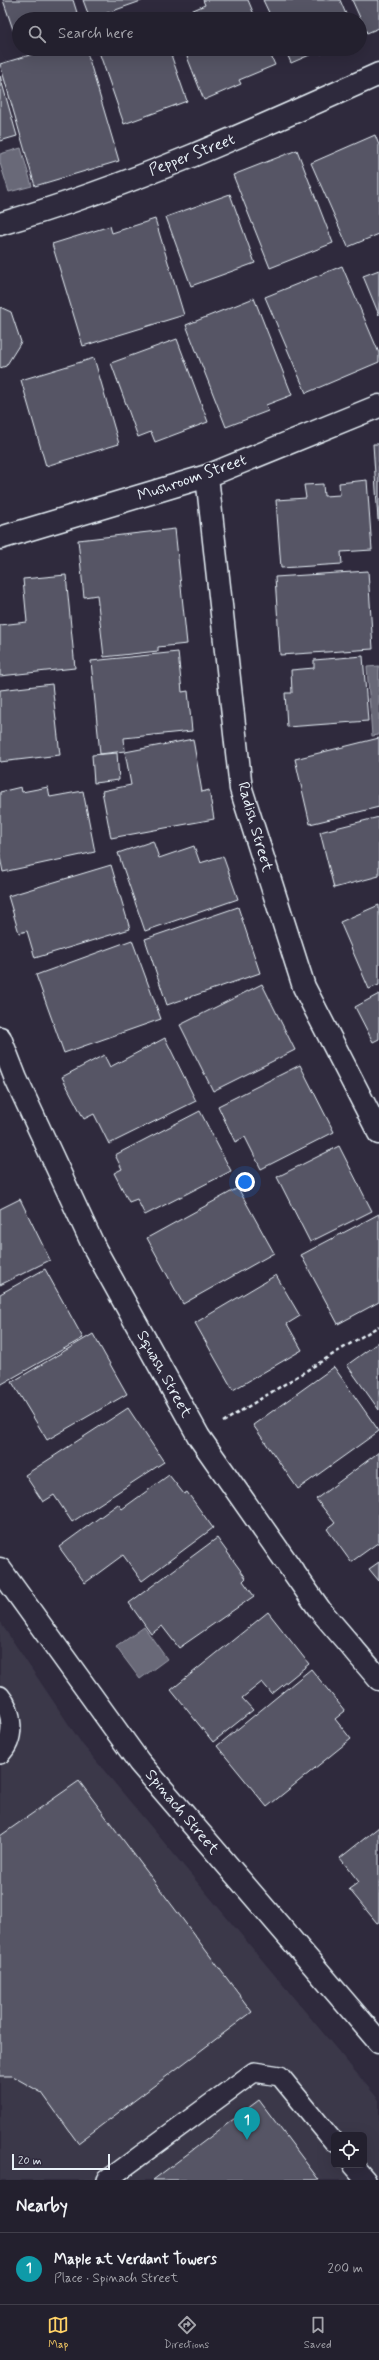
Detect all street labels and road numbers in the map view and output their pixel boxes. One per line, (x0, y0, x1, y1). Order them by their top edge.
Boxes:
street label: Pepper Street (146, 129, 238, 181)
street label: Mushroom Street (135, 449, 249, 507)
street label: Radish Street (232, 779, 278, 875)
street label: Squash Street (131, 1327, 197, 1422)
street label: Spinach Street (140, 1765, 224, 1860)

